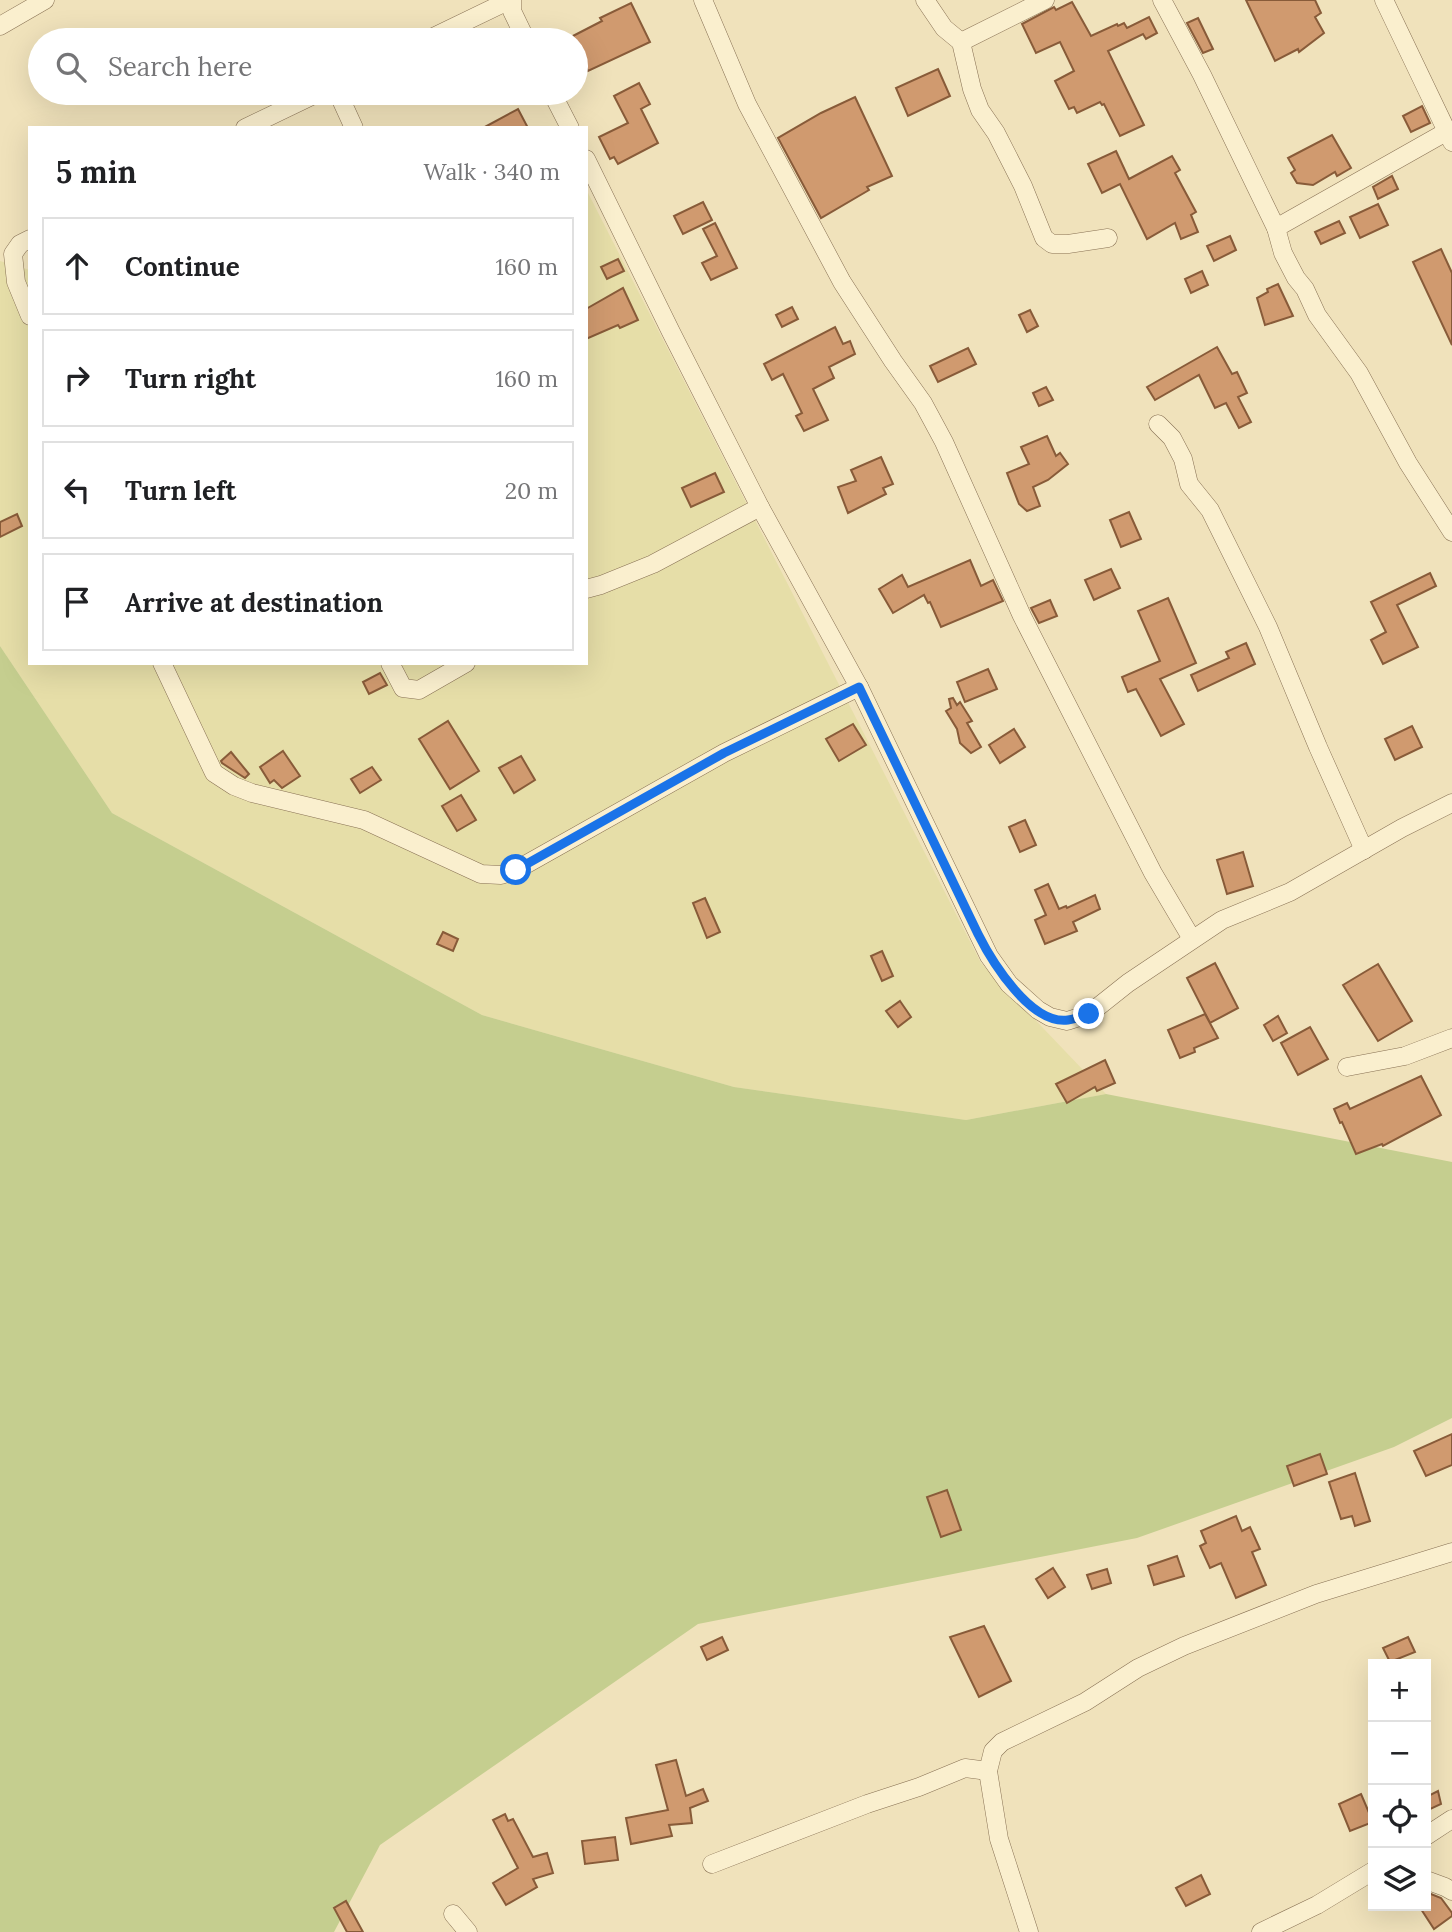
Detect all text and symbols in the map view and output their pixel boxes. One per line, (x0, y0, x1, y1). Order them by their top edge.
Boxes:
search box (28, 28, 588, 105)
icon: search (52, 48, 90, 86)
text: Search here (108, 50, 252, 83)
text: 5 min (56, 153, 137, 191)
text: Walk · 340 m (424, 157, 560, 186)
icon: ahead (58, 247, 96, 285)
text: Continue (125, 250, 240, 283)
text: 160 m (495, 252, 558, 281)
icon: right (58, 359, 96, 397)
text: Turn right (125, 362, 256, 395)
text: 160 m (495, 364, 558, 393)
icon: left (58, 471, 96, 509)
text: Turn left (125, 474, 236, 507)
text: 20 m (505, 476, 558, 505)
icon: arrive (58, 583, 96, 621)
text: Arrive at destination (125, 586, 383, 619)
route start (500, 854, 531, 885)
route end (1073, 998, 1104, 1029)
map controls (1368, 1659, 1431, 1911)
button: + (1368, 1659, 1431, 1722)
button: − (1368, 1722, 1431, 1785)
button: locate (1368, 1785, 1431, 1848)
button: layers (1368, 1848, 1431, 1911)

